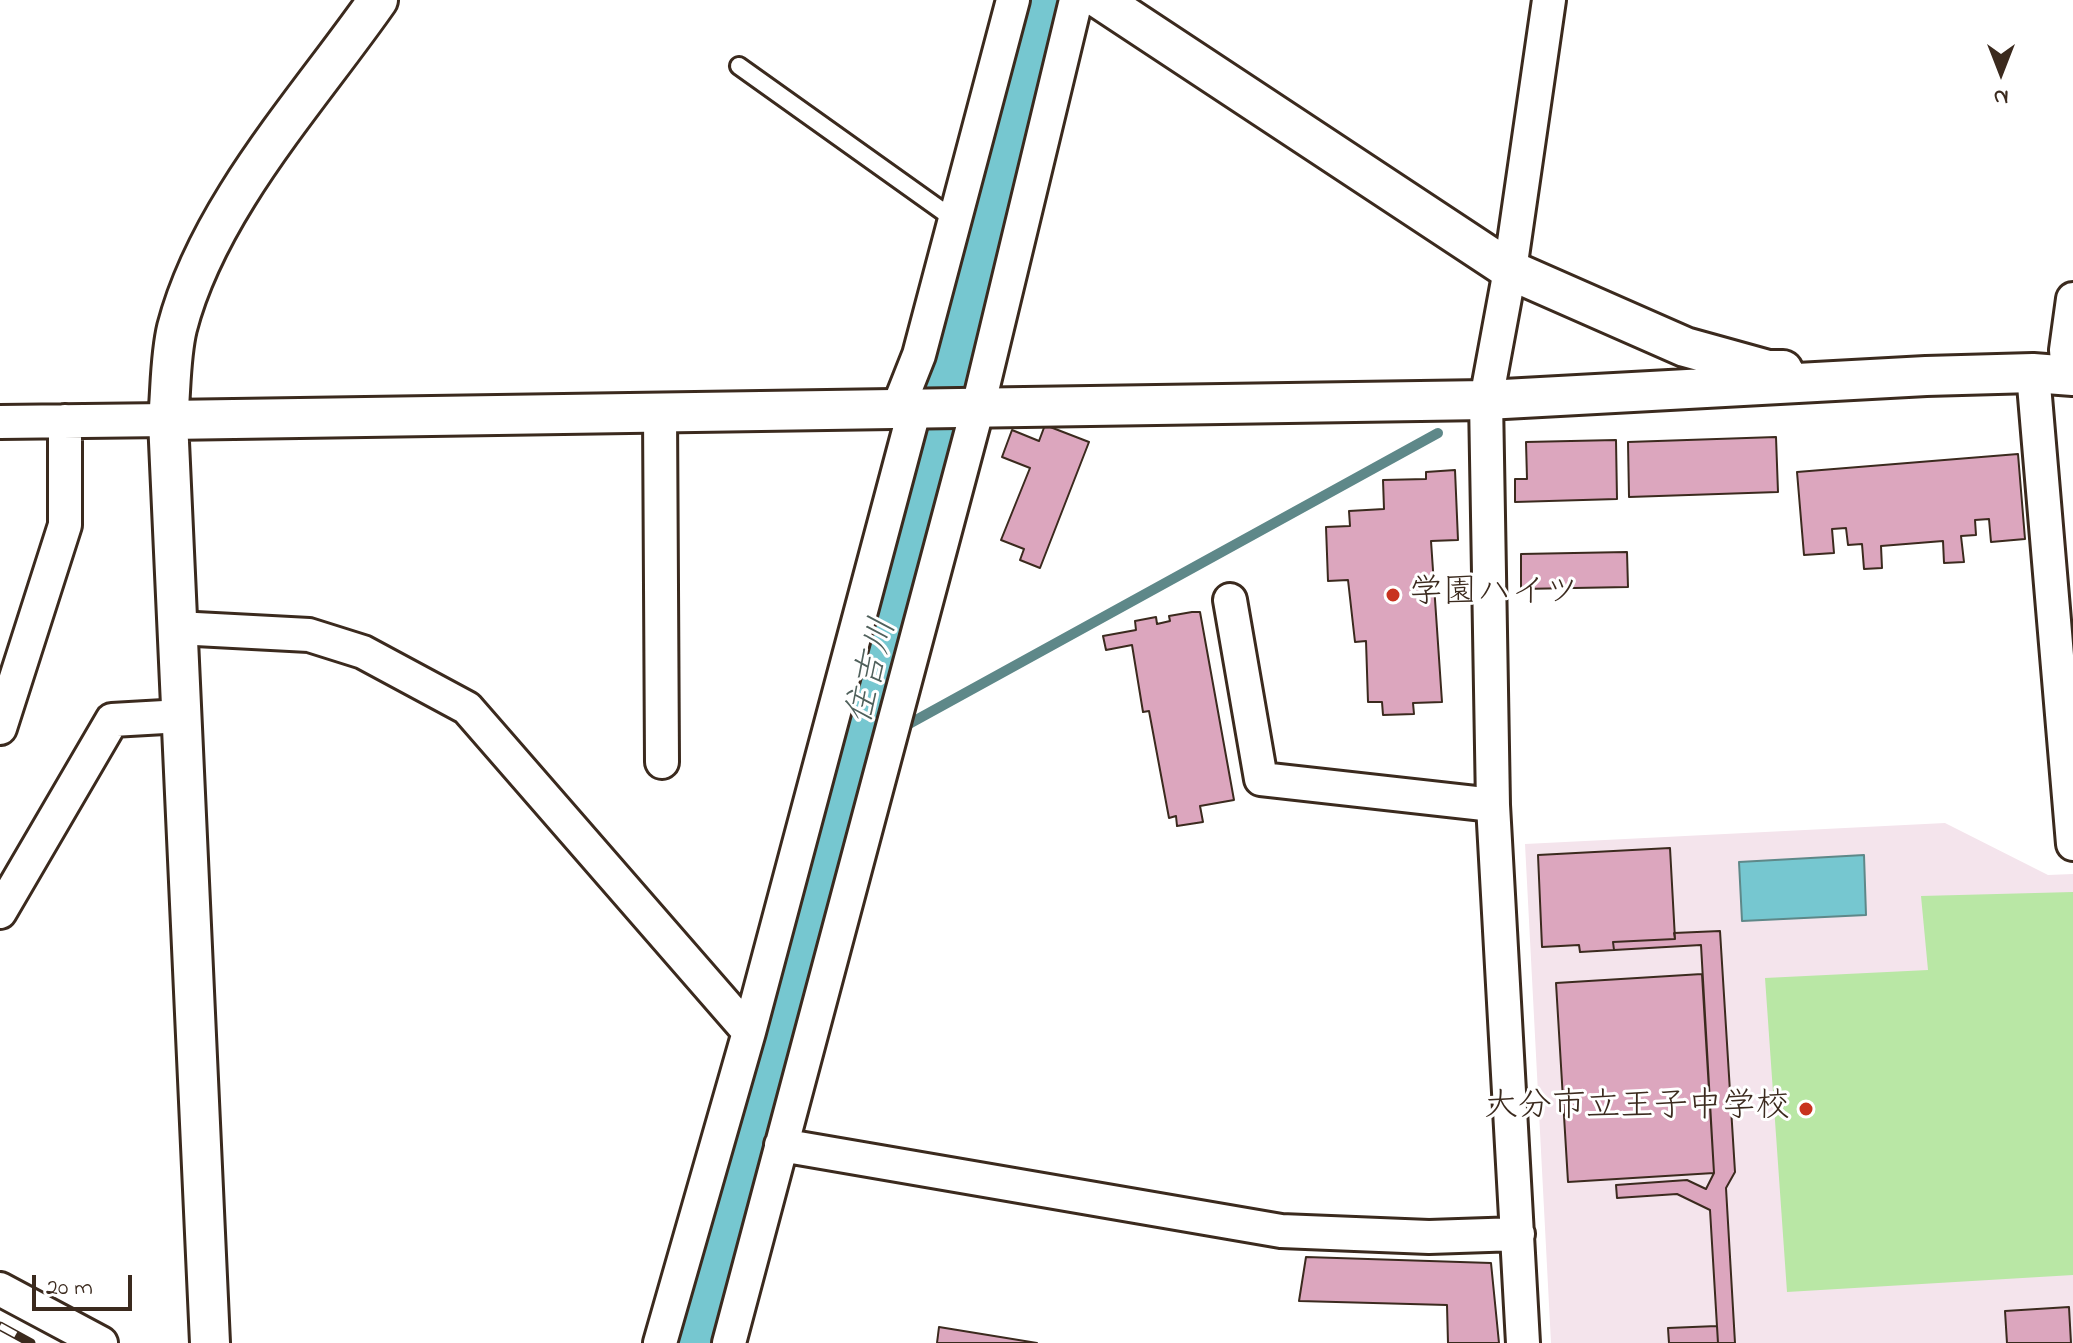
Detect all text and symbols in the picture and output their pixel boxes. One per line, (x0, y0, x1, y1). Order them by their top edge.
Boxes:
north arrow (1961, 32, 2041, 112)
text: N (1994, 80, 2008, 112)
place label: 学園ハイツ (1409, 575, 1579, 615)
marker: 学園ハイツ (1384, 586, 1402, 604)
water label: 住吉川 (841, 614, 909, 730)
place label: 大分市立王子中学校 (1484, 1089, 1790, 1129)
marker: 大分市立王子中学校 (1797, 1100, 1815, 1118)
scale bar (36, 1259, 136, 1309)
text: 20 m (46, 1271, 93, 1306)

